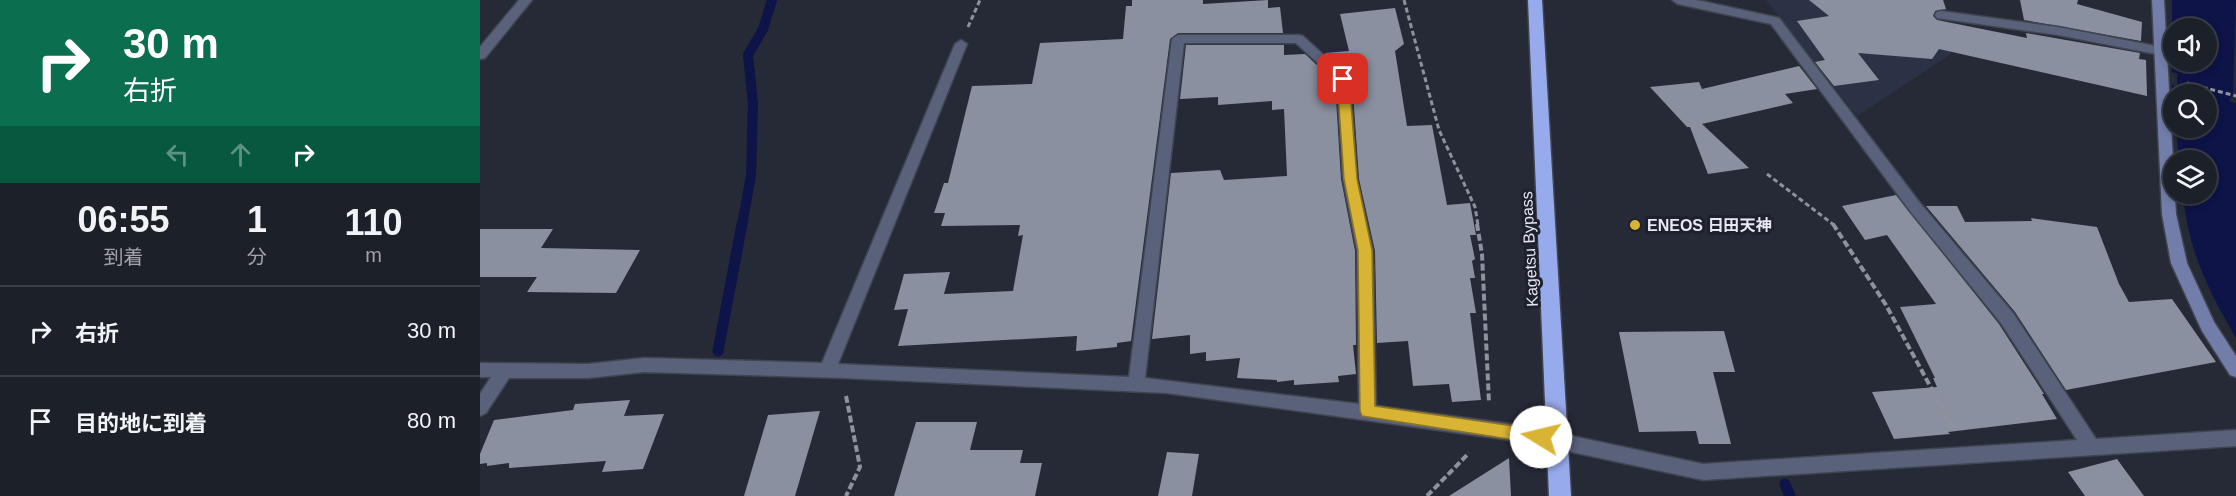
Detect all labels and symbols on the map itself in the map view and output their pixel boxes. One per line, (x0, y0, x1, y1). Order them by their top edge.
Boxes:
pin (1317, 53, 1368, 104)
street label: Kagetsu Bypass (1518, 191, 1541, 307)
place label: ENEOS 日田天神 (1647, 216, 1771, 234)
marker: ENEOS 日田天神 (1628, 218, 1642, 232)
position arrow (1509, 405, 1573, 469)

